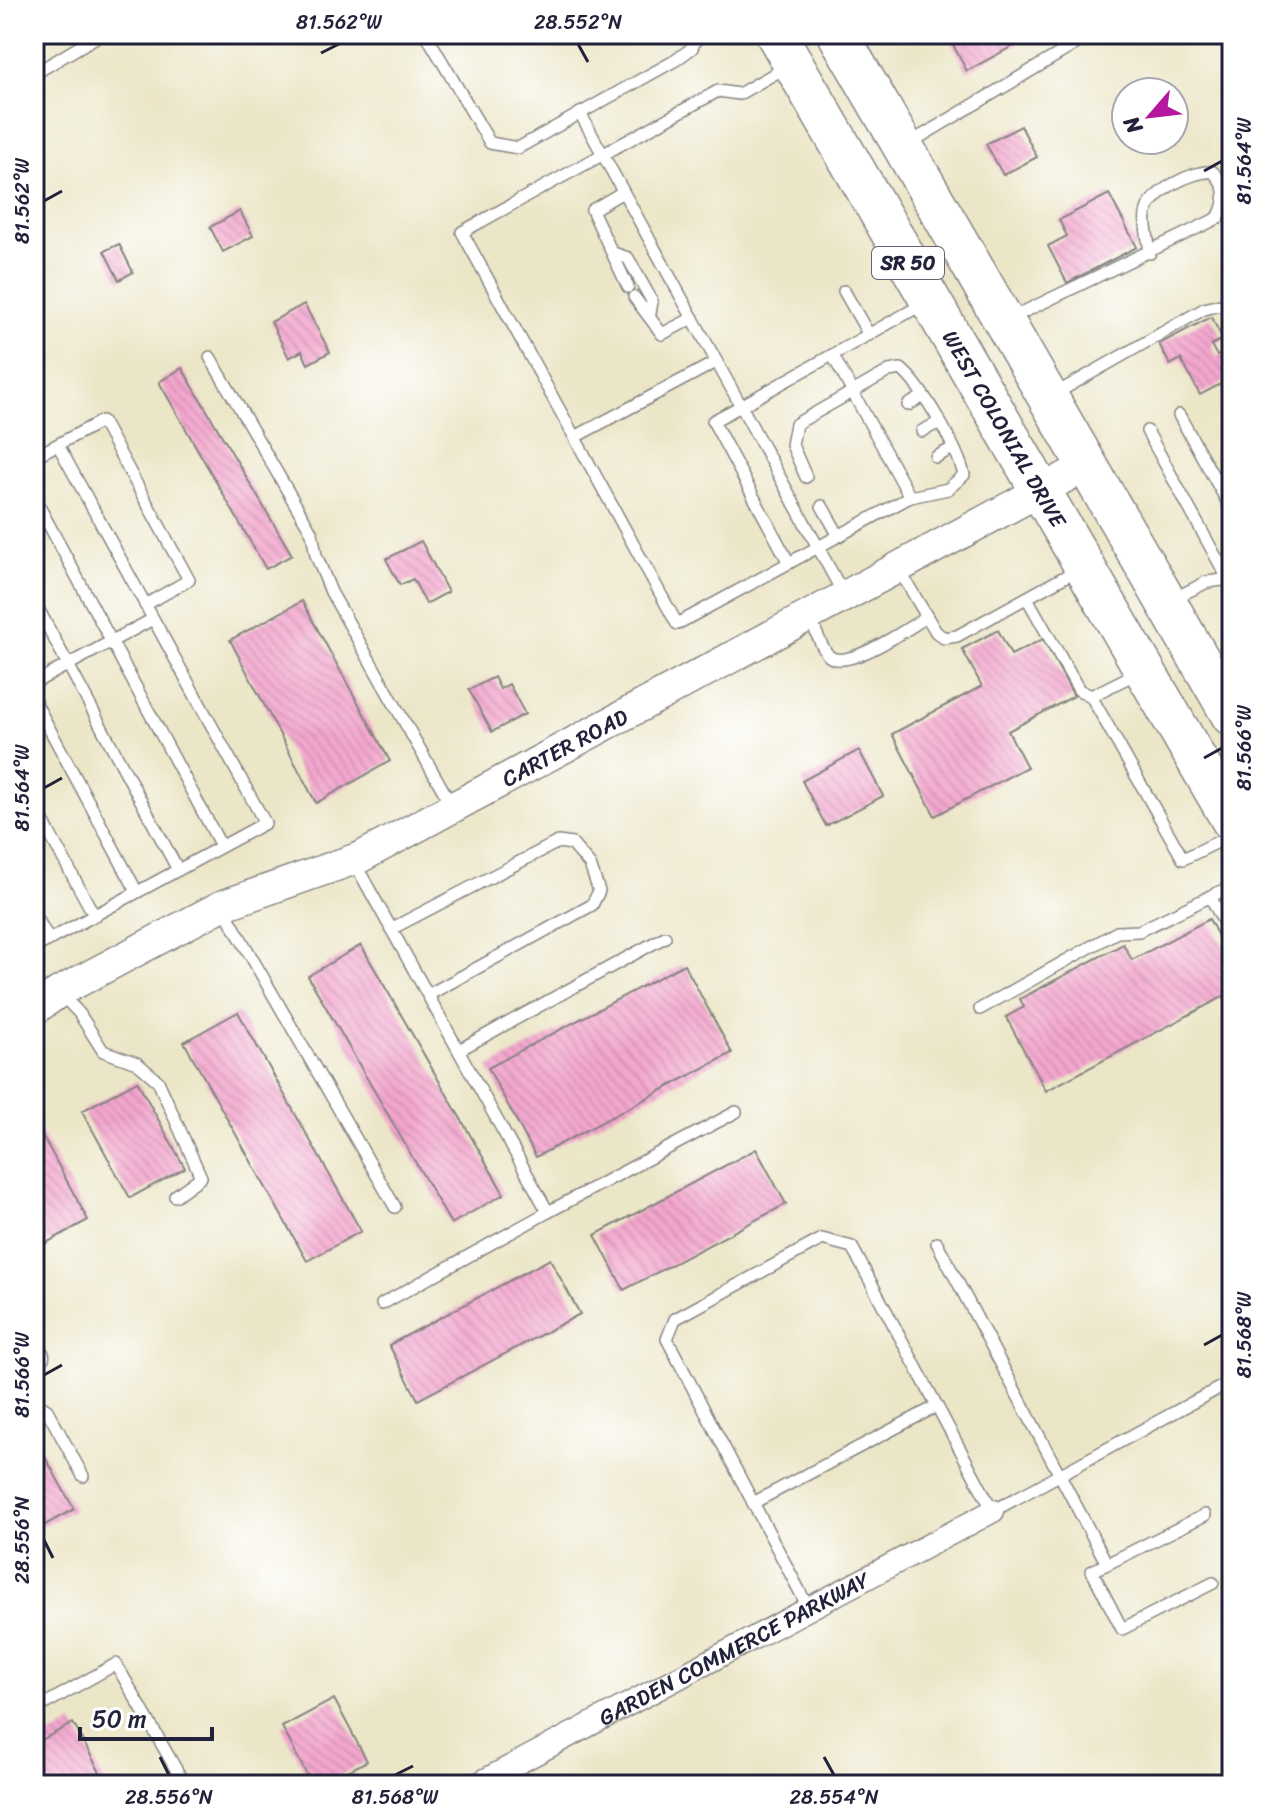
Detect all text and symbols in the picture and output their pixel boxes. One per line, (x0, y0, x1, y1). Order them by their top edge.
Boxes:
text: 81.562°W (296, 5, 382, 40)
text: 28.552°N (534, 5, 622, 40)
north arrow (1110, 76, 1190, 156)
text: N (1112, 109, 1154, 142)
text: 81.564°W (1227, 117, 1262, 204)
text: 81.562°W (5, 158, 40, 244)
road number: SR 50 (872, 247, 944, 279)
street label: WEST COLONIAL DRIVE (931, 322, 1078, 537)
street label: CARTER ROAD (495, 697, 635, 798)
text: 81.566°W (1227, 705, 1262, 791)
text: 81.564°W (5, 744, 40, 831)
text: 81.568°W (1227, 1291, 1262, 1378)
text: 81.566°W (5, 1332, 40, 1418)
text: 28.556°N (5, 1496, 40, 1584)
street label: GARDEN COMMERCE PARKWAY (591, 1560, 878, 1737)
scale bar (80, 1691, 212, 1741)
text: 50 m (92, 1698, 147, 1740)
text: 28.556°N (125, 1780, 213, 1815)
text: 81.568°W (352, 1780, 439, 1815)
text: 28.554°N (790, 1780, 879, 1815)

